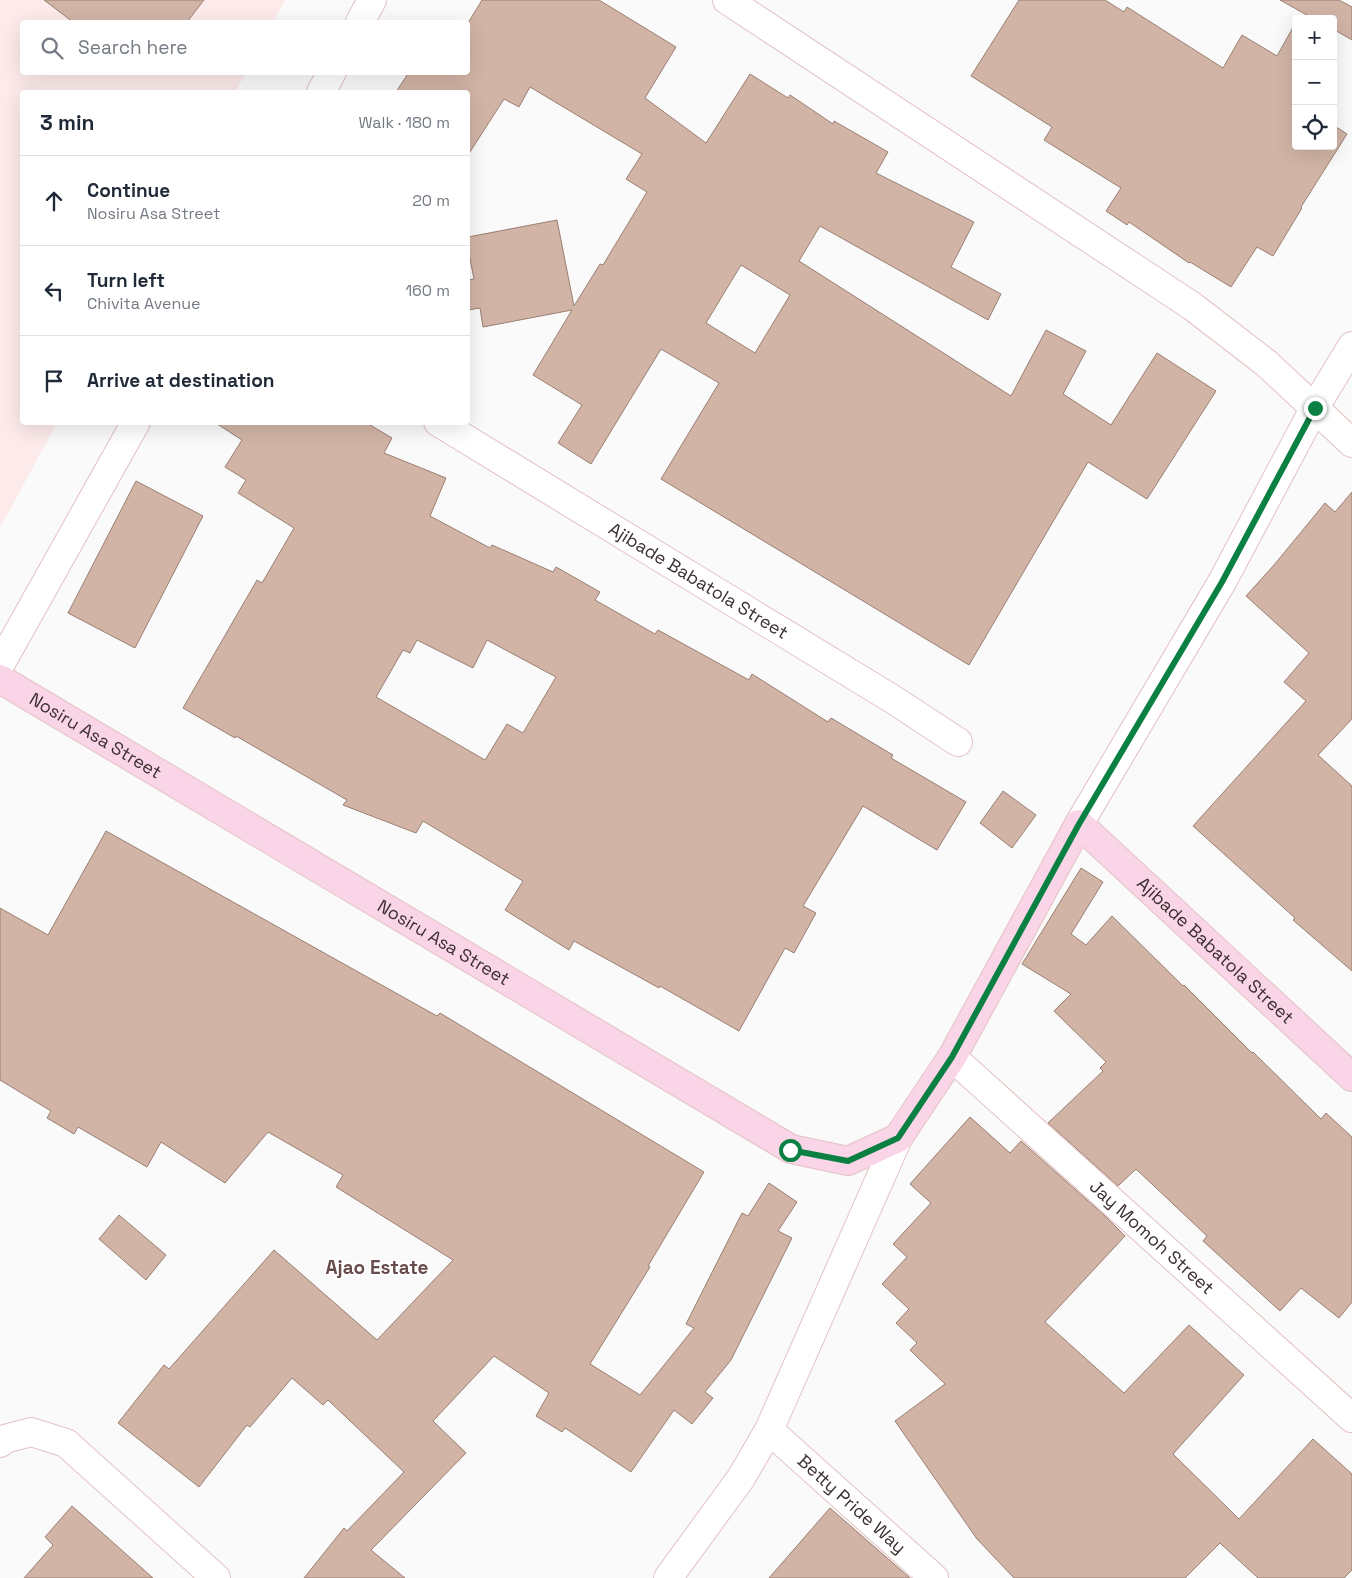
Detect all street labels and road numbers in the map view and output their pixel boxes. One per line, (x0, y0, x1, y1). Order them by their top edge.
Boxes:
street label: Ajibade Babatola Street (605, 517, 793, 644)
street label: Nosiru Asa Street (25, 687, 166, 783)
street label: Ajibade Babatola Street (1132, 872, 1299, 1028)
street label: Nosiru Asa Street (373, 894, 514, 990)
street label: Jay Momoh Street (1085, 1175, 1219, 1299)
street label: Betty Pride Way (793, 1449, 911, 1558)

